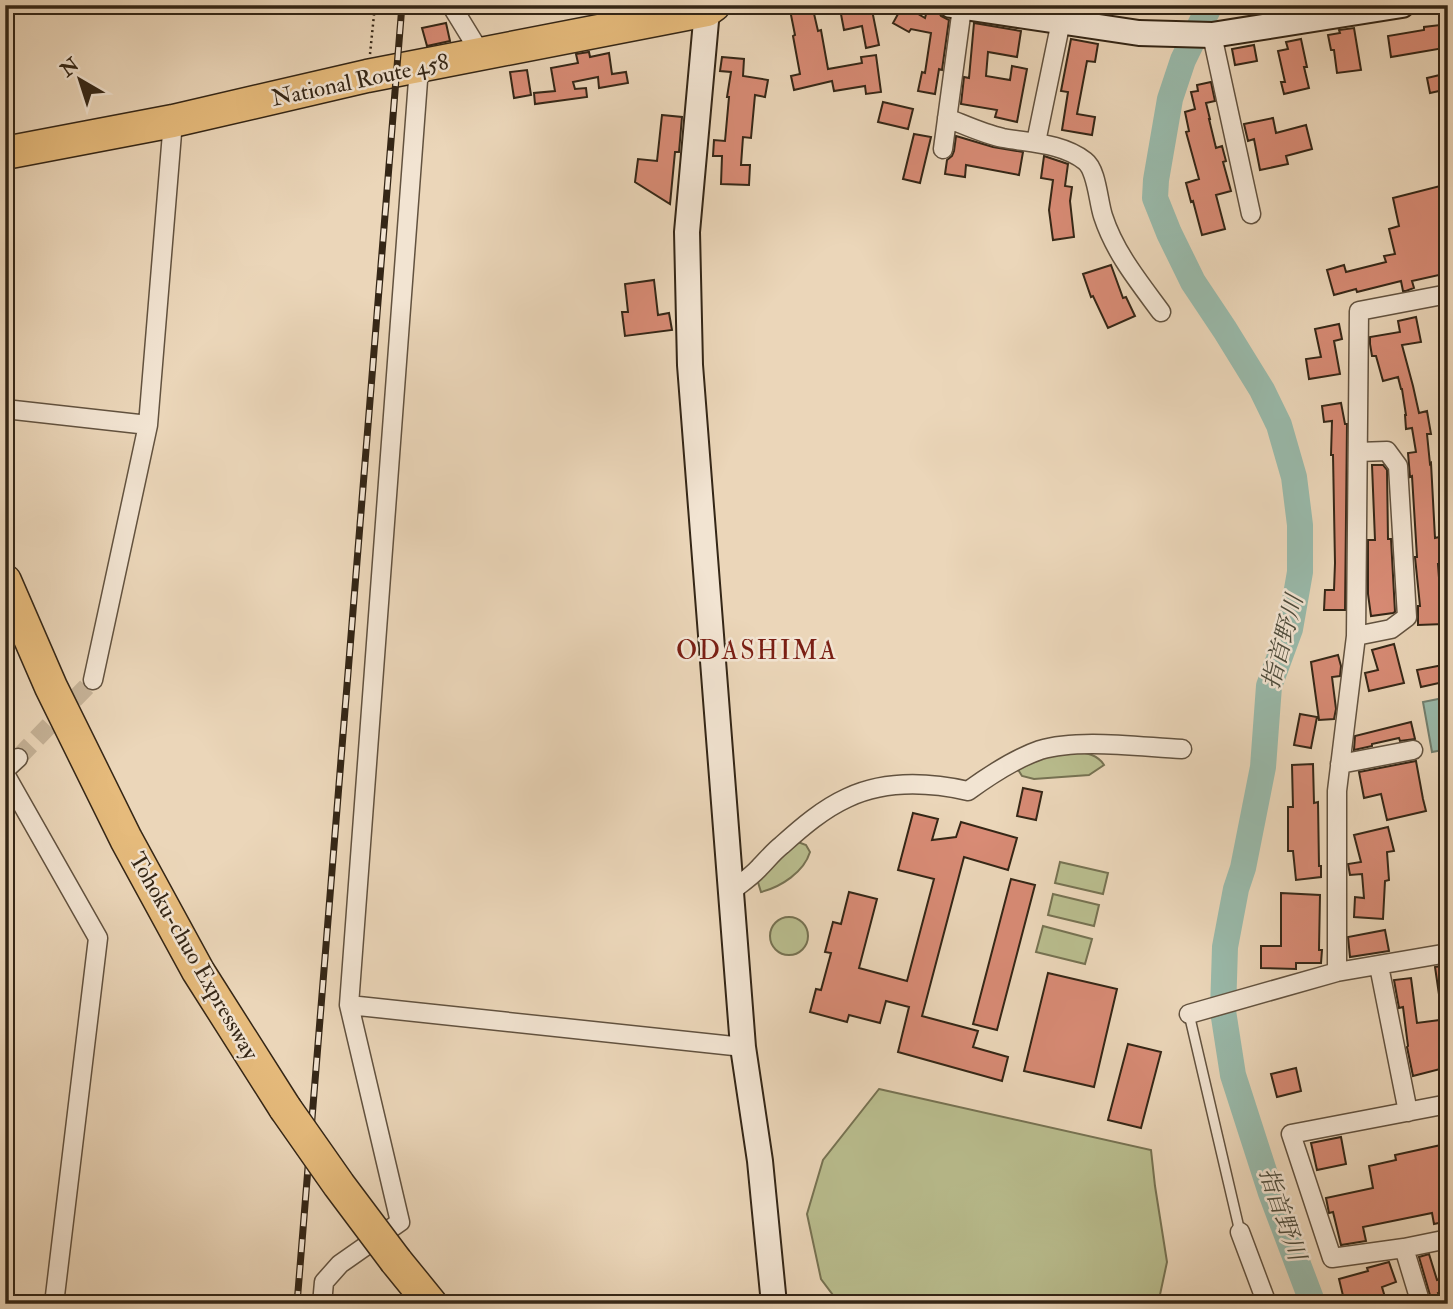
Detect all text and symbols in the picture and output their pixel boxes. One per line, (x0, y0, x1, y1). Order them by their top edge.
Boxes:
north arrow (46, 46, 116, 116)
street label: National Route 458 (269, 47, 451, 113)
text: N (55, 52, 85, 83)
water label: 指首野川 (1256, 589, 1311, 692)
district label: ODASHIMA (676, 635, 838, 667)
street label: Tohoku-chuo Expressway (122, 847, 266, 1066)
water label: 指首野川 (1252, 1164, 1313, 1267)

